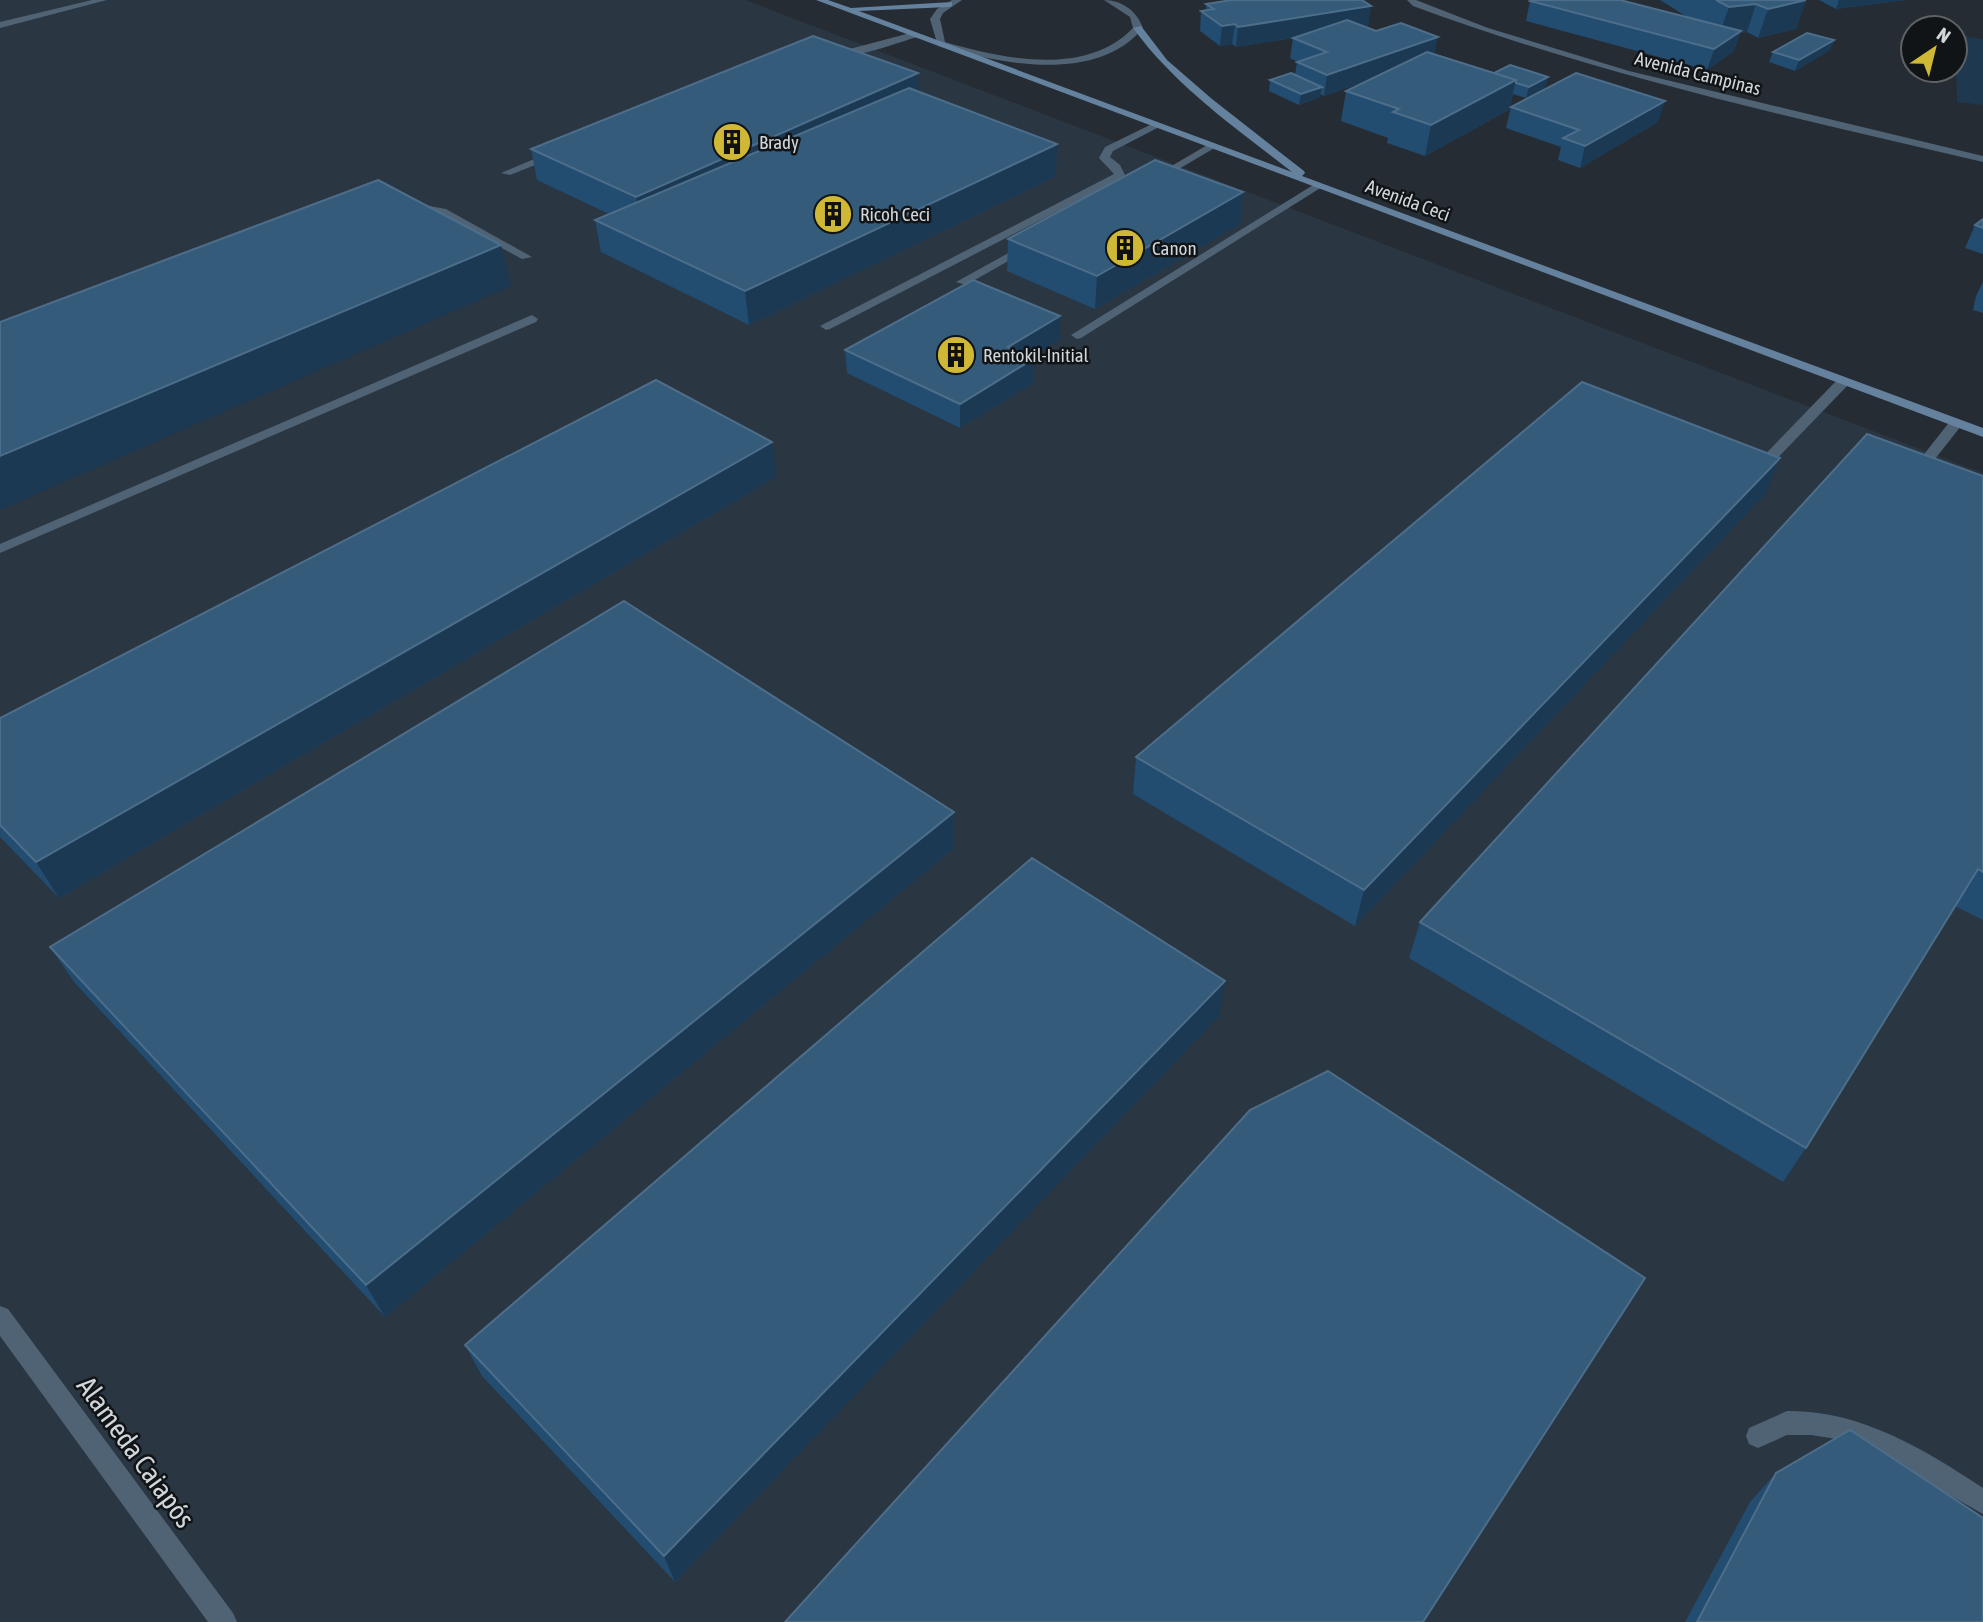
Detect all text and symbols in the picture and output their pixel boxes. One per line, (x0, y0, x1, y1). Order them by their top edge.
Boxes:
north arrow (1899, 14, 1969, 84)
text: N (1933, 23, 1955, 47)
street label: Avenida Campinas (1633, 47, 1763, 99)
building icon: Brady (711, 121, 753, 163)
place label: Brady (759, 131, 799, 153)
street label: Avenida Ceci (1363, 175, 1453, 225)
building icon: Ricoh Ceci (812, 193, 854, 235)
place label: Ricoh Ceci (860, 203, 930, 225)
building icon: Canon (1104, 227, 1146, 269)
place label: Canon (1152, 237, 1197, 259)
building icon: Rentokil-Initial (935, 334, 977, 376)
place label: Rentokil-Initial (983, 344, 1089, 366)
street label: Alameda Caiapós (71, 1370, 201, 1534)

